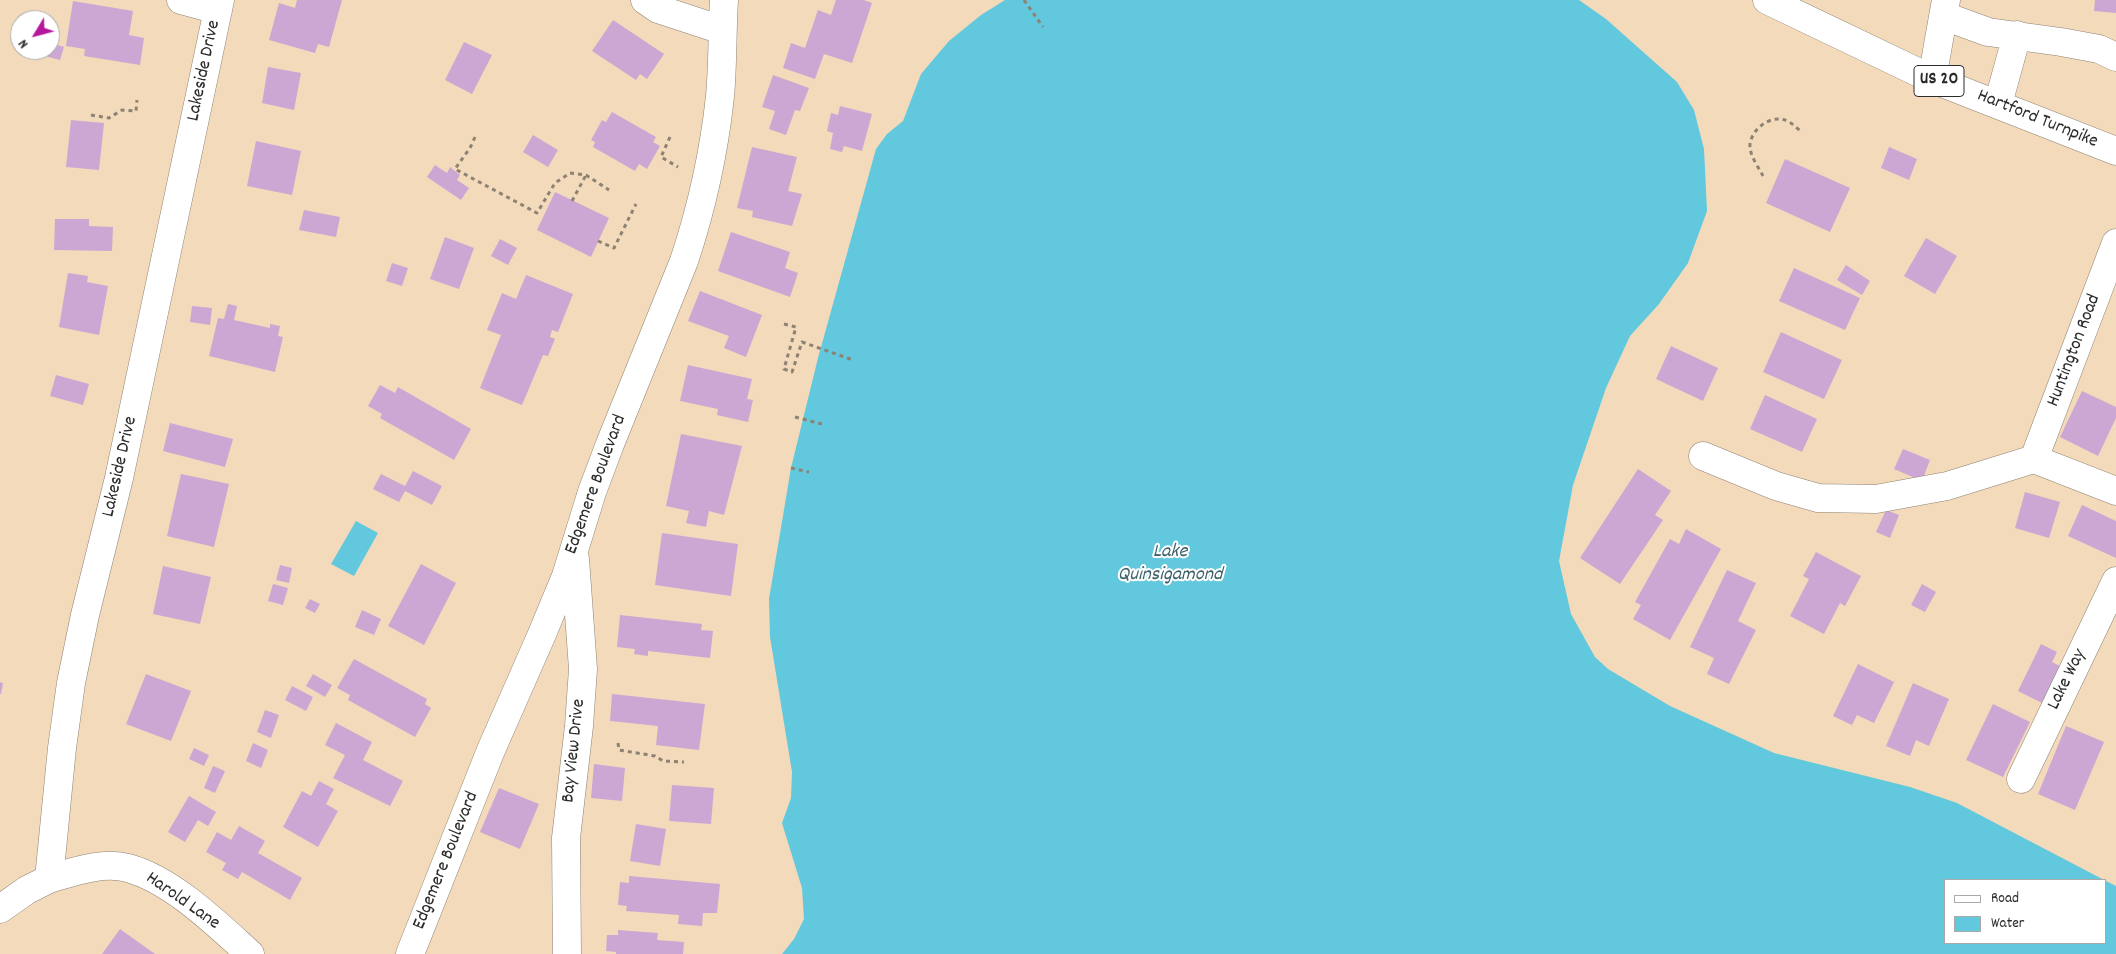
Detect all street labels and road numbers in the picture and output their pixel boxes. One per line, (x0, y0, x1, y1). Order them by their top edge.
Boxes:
street label: Lakeside Drive (183, 18, 227, 124)
road number: US 20 (1914, 66, 1964, 96)
street label: Hartford Turnpike (1973, 85, 2101, 155)
street label: Huntington Road (2043, 292, 2107, 410)
street label: Edgemere Boulevard (561, 412, 633, 558)
street label: Lakeside Drive (98, 414, 144, 520)
street label: Lake Way (2044, 646, 2092, 714)
street label: Bay View Drive (558, 698, 592, 804)
street label: Edgemere Boulevard (409, 789, 485, 933)
street label: Harold Lane (140, 868, 224, 936)

